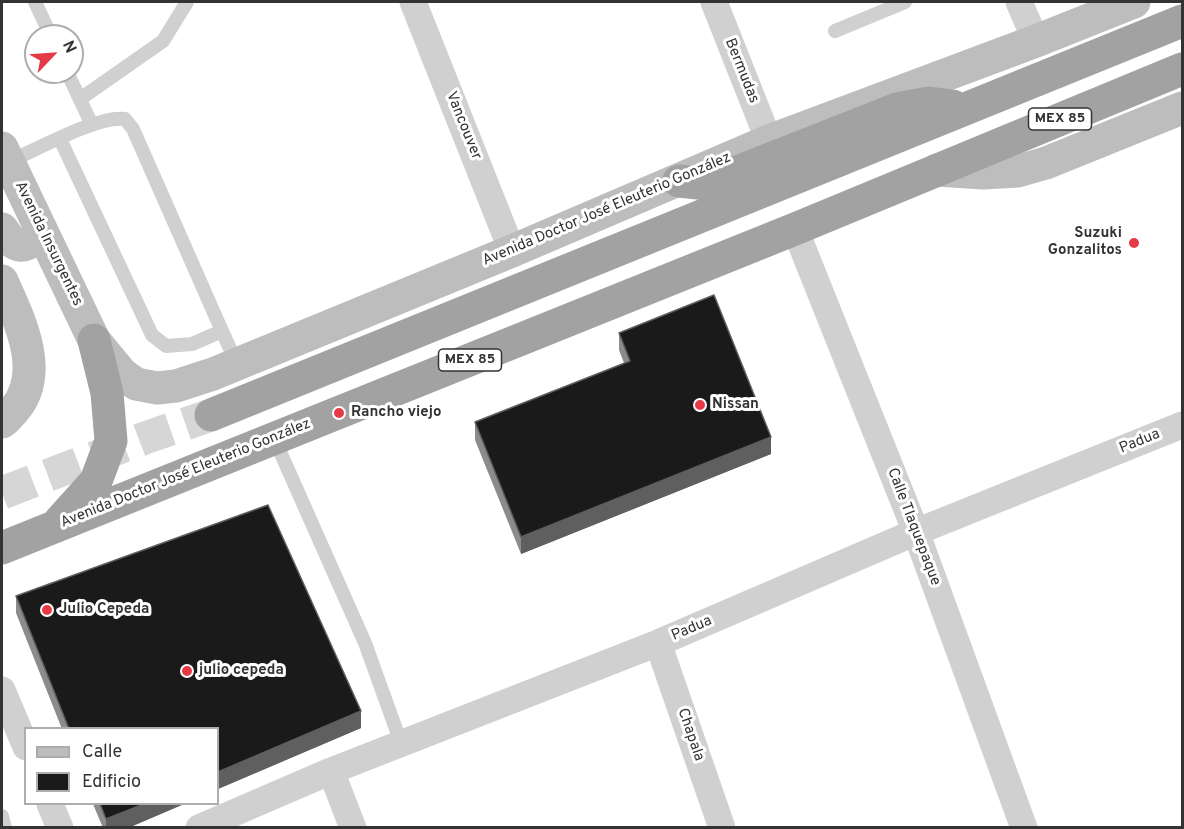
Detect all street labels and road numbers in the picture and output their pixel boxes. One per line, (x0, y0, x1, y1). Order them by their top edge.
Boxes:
street label: Bermudas (720, 36, 762, 106)
street label: Vancouver (441, 89, 485, 163)
road number: MEX 85 (1028, 108, 1092, 130)
street label: Avenida Doctor José Eleuterio González (480, 149, 734, 271)
street label: Avenida Insurgentes (10, 179, 86, 309)
road number: MEX 85 (438, 349, 502, 371)
street label: Avenida Doctor José Eleuterio González (58, 415, 314, 533)
street label: Padua (1117, 426, 1163, 458)
street label: Calle Tlaquepaque (882, 466, 944, 588)
street label: Padua (669, 612, 715, 646)
street label: Chapala (673, 706, 707, 764)

